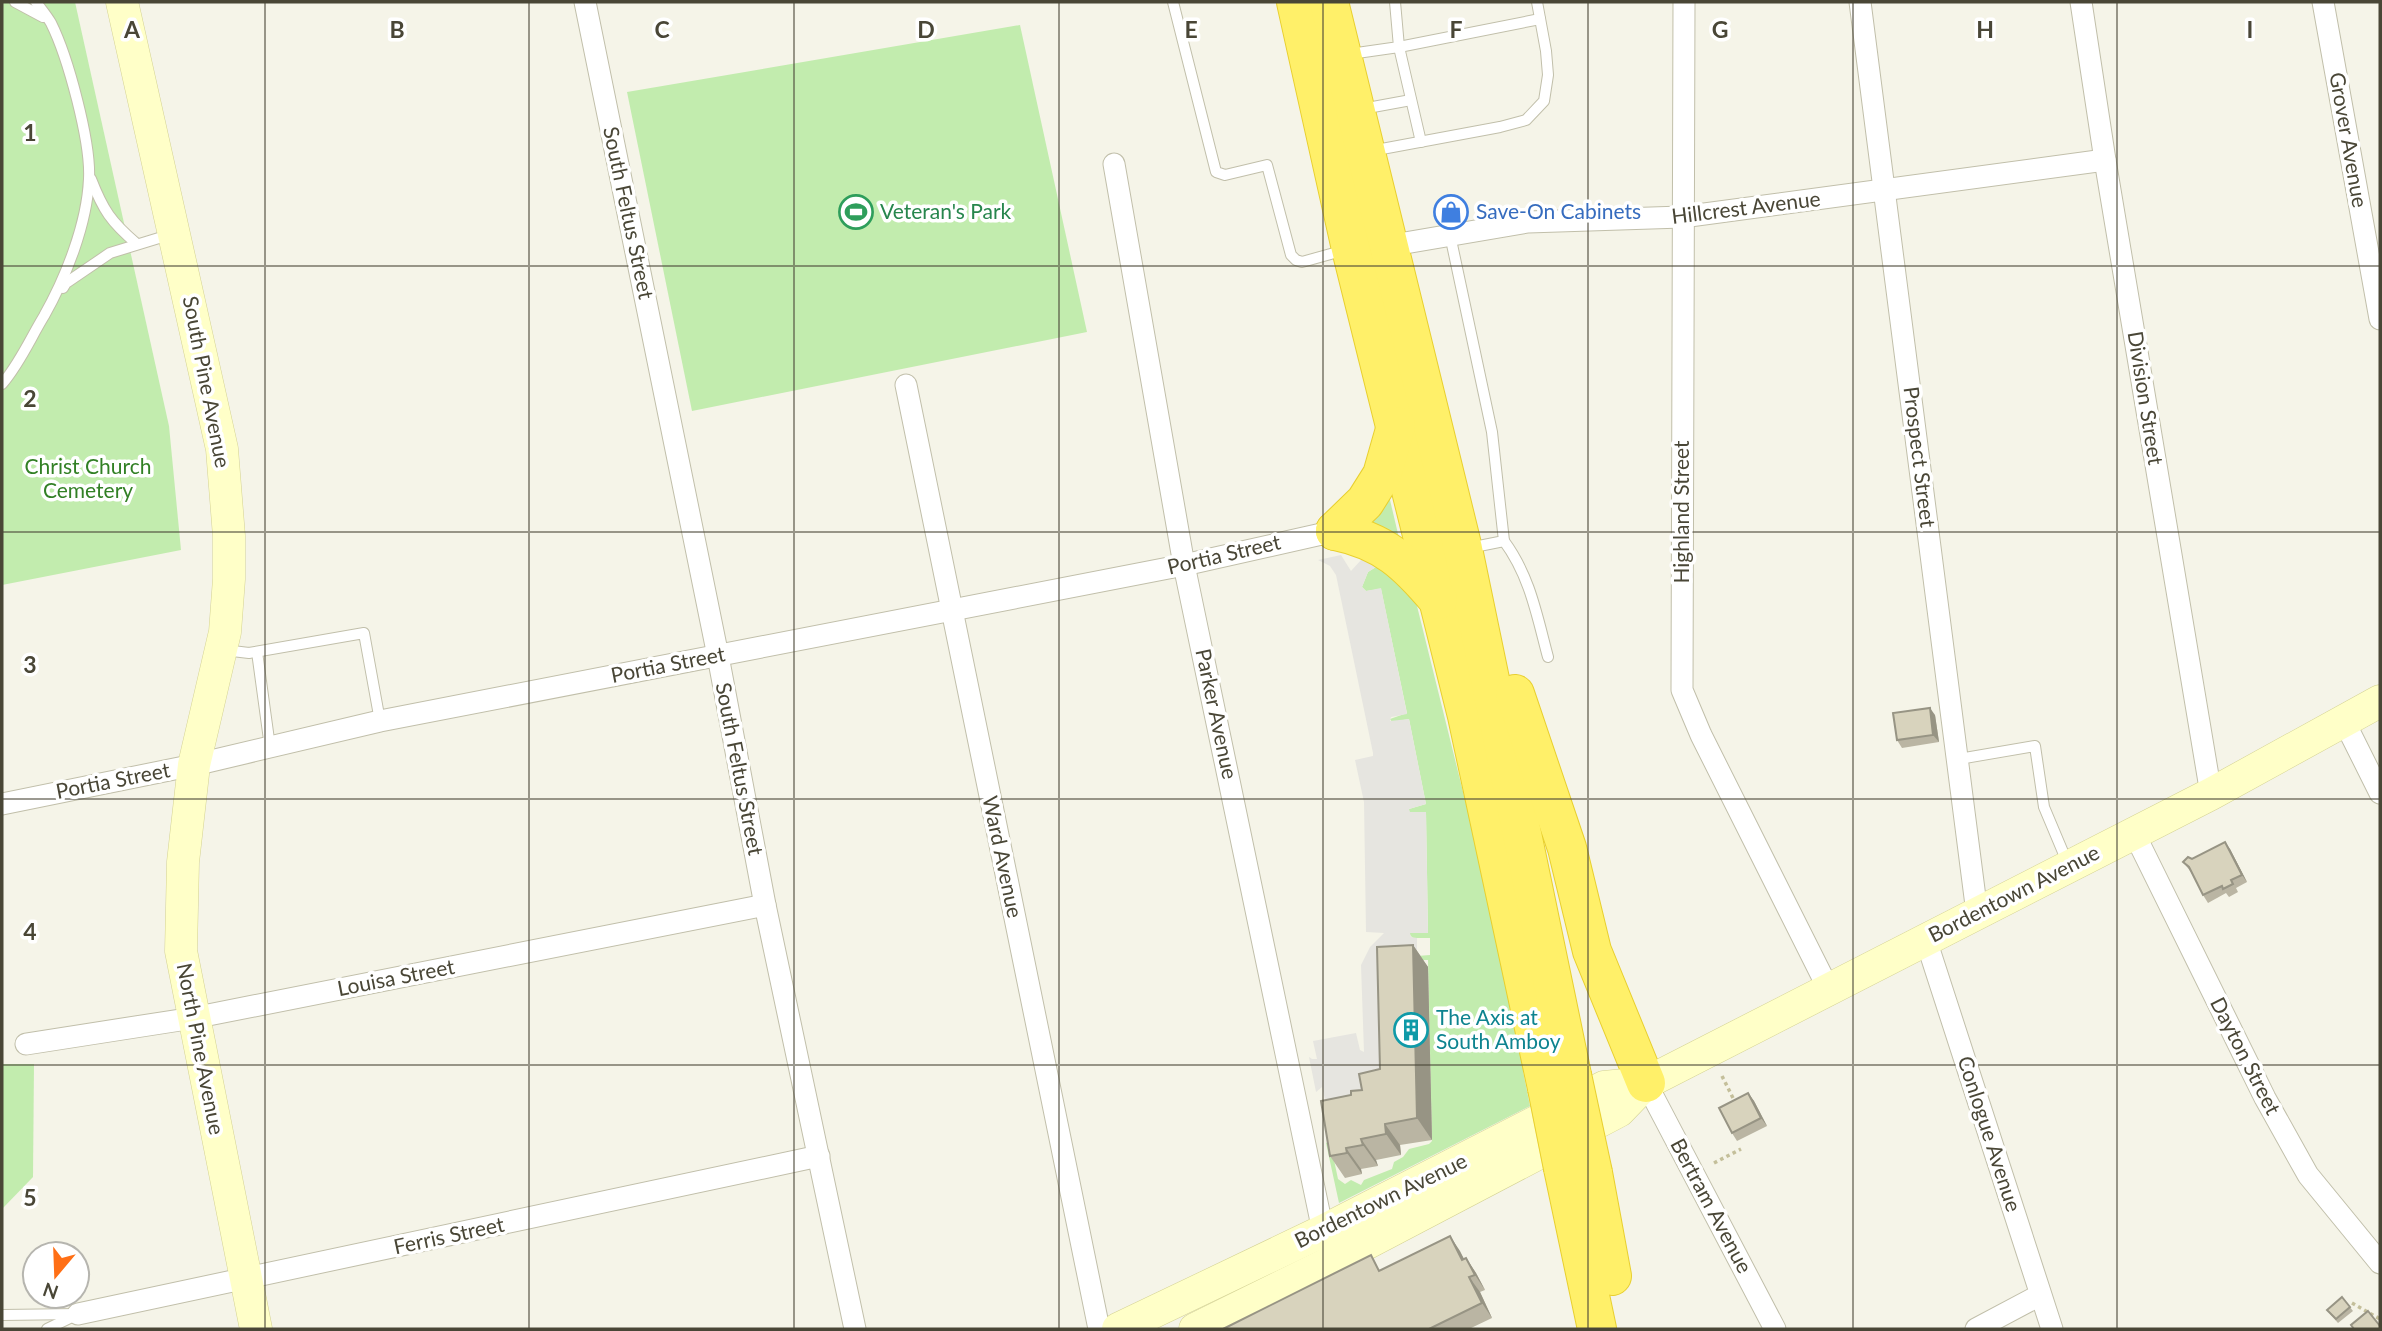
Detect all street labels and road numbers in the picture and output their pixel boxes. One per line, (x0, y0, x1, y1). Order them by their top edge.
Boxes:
street label: Grover Avenue (2325, 70, 2374, 209)
street label: South Feltus Street (599, 124, 660, 302)
street label: Hillcrest Avenue (1670, 185, 1822, 228)
street label: South Pine Avenue (179, 294, 236, 470)
street label: Division Street (2124, 329, 2169, 467)
street label: Prospect Street (1899, 385, 1942, 529)
street label: Highland Street (1668, 440, 1693, 584)
street label: Portia Street (1165, 528, 1283, 579)
street label: Portia Street (609, 640, 727, 687)
street label: Parker Avenue (1191, 646, 1244, 781)
street label: South Feltus Street (711, 680, 770, 858)
street label: Portia Street (54, 756, 172, 803)
street label: Ward Avenue (978, 793, 1029, 920)
street label: Bordentown Avenue (1924, 839, 2103, 947)
street label: Louisa Street (335, 953, 457, 1000)
street label: North Pine Avenue (173, 961, 230, 1137)
street label: Dayton Street (2206, 992, 2287, 1119)
street label: Conlogue Avenue (1953, 1053, 2027, 1215)
street label: Bertram Avenue (1666, 1134, 1758, 1277)
street label: Bordentown Avenue (1290, 1147, 1471, 1252)
street label: Ferris Street (391, 1211, 507, 1258)

